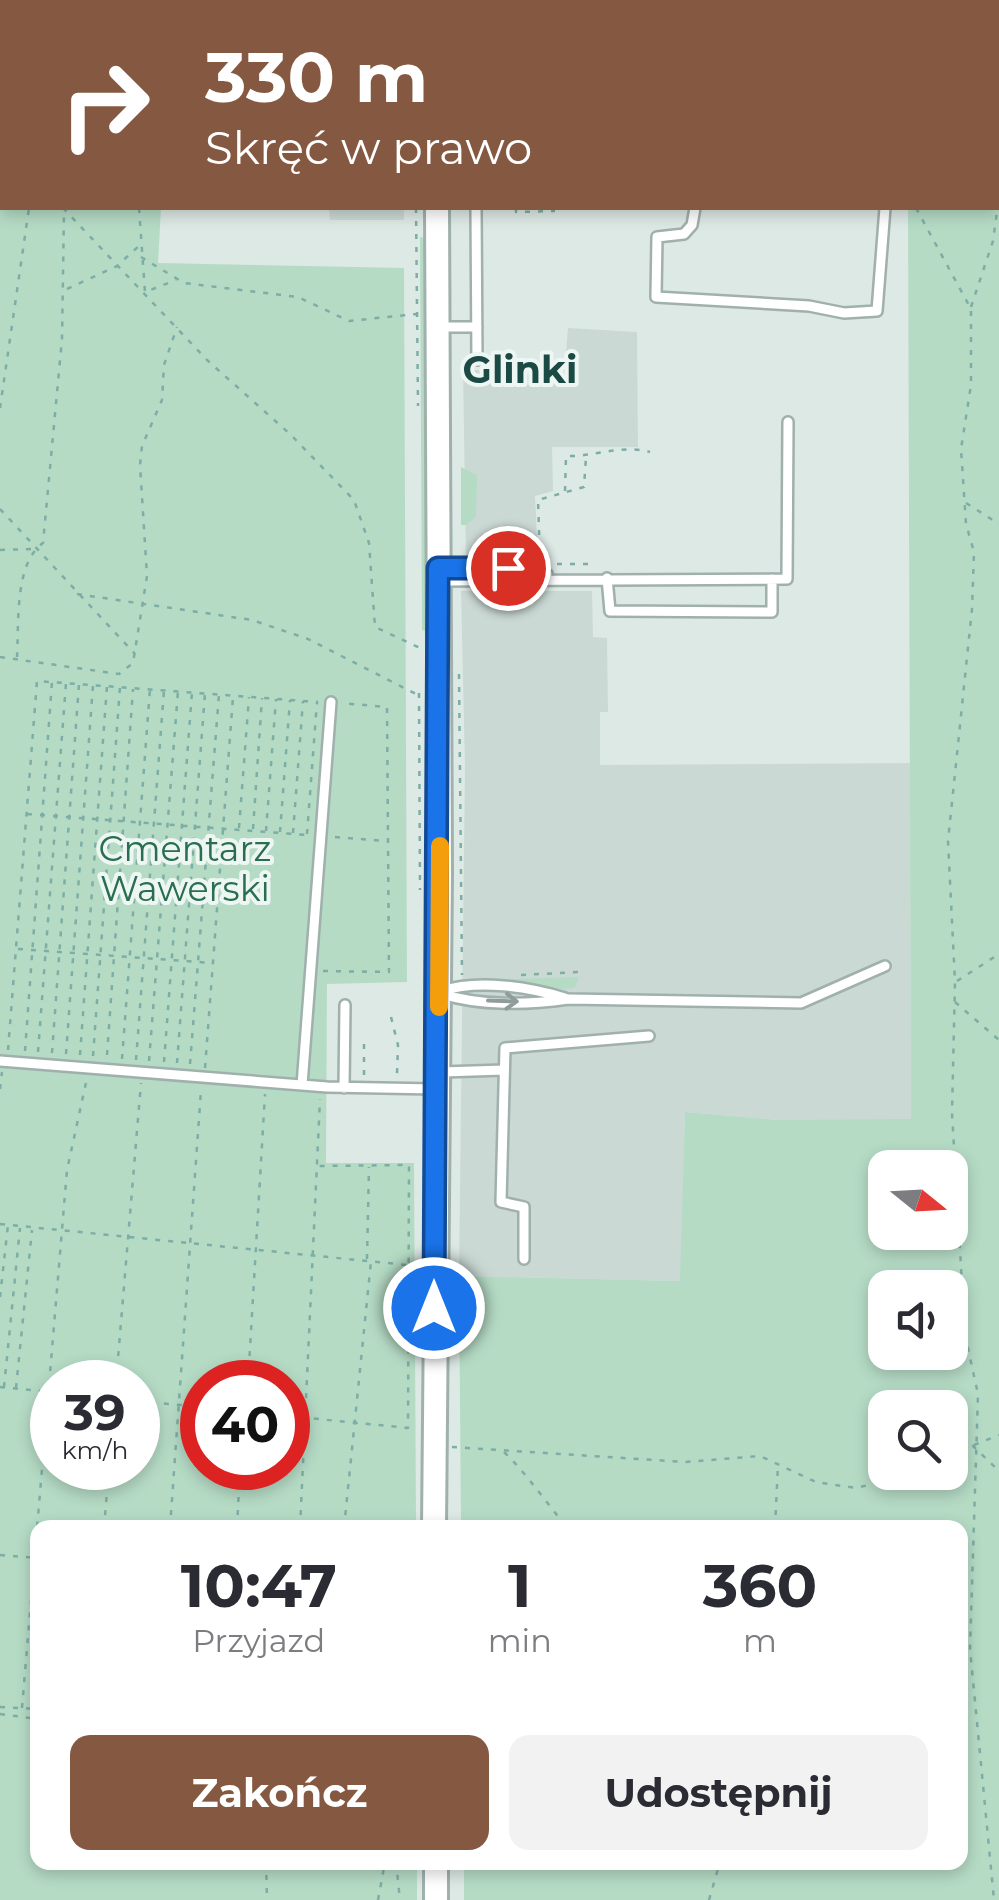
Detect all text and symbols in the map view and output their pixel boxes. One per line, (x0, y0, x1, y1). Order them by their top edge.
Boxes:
text: 330 m (205, 34, 428, 120)
icon: right (40, 40, 170, 170)
text: Skręć w prawo (205, 120, 532, 175)
district label: Glinki (463, 346, 577, 393)
pin (466, 526, 551, 611)
icon: arrive (481, 541, 536, 596)
park label: Cmentarz Wawerski (99, 827, 271, 910)
one-way arrow (486, 992, 518, 1011)
north arrow (868, 1150, 968, 1250)
map controls (868, 1150, 968, 1490)
position arrow (382, 1256, 486, 1360)
button: sound (868, 1270, 968, 1370)
speed limit sign: 40 (180, 1360, 310, 1490)
text: 39 (64, 1382, 126, 1443)
button: search (868, 1390, 968, 1490)
text: km/h (62, 1435, 128, 1465)
text: 10:47 (181, 1549, 337, 1622)
text: 1 (508, 1549, 532, 1622)
text: 360 (703, 1549, 817, 1622)
text: Przyjazd (192, 1621, 325, 1660)
text: min (488, 1621, 552, 1660)
text: m (743, 1621, 777, 1660)
button: Zakończ (70, 1735, 489, 1850)
button: Udostępnij (509, 1735, 928, 1850)

